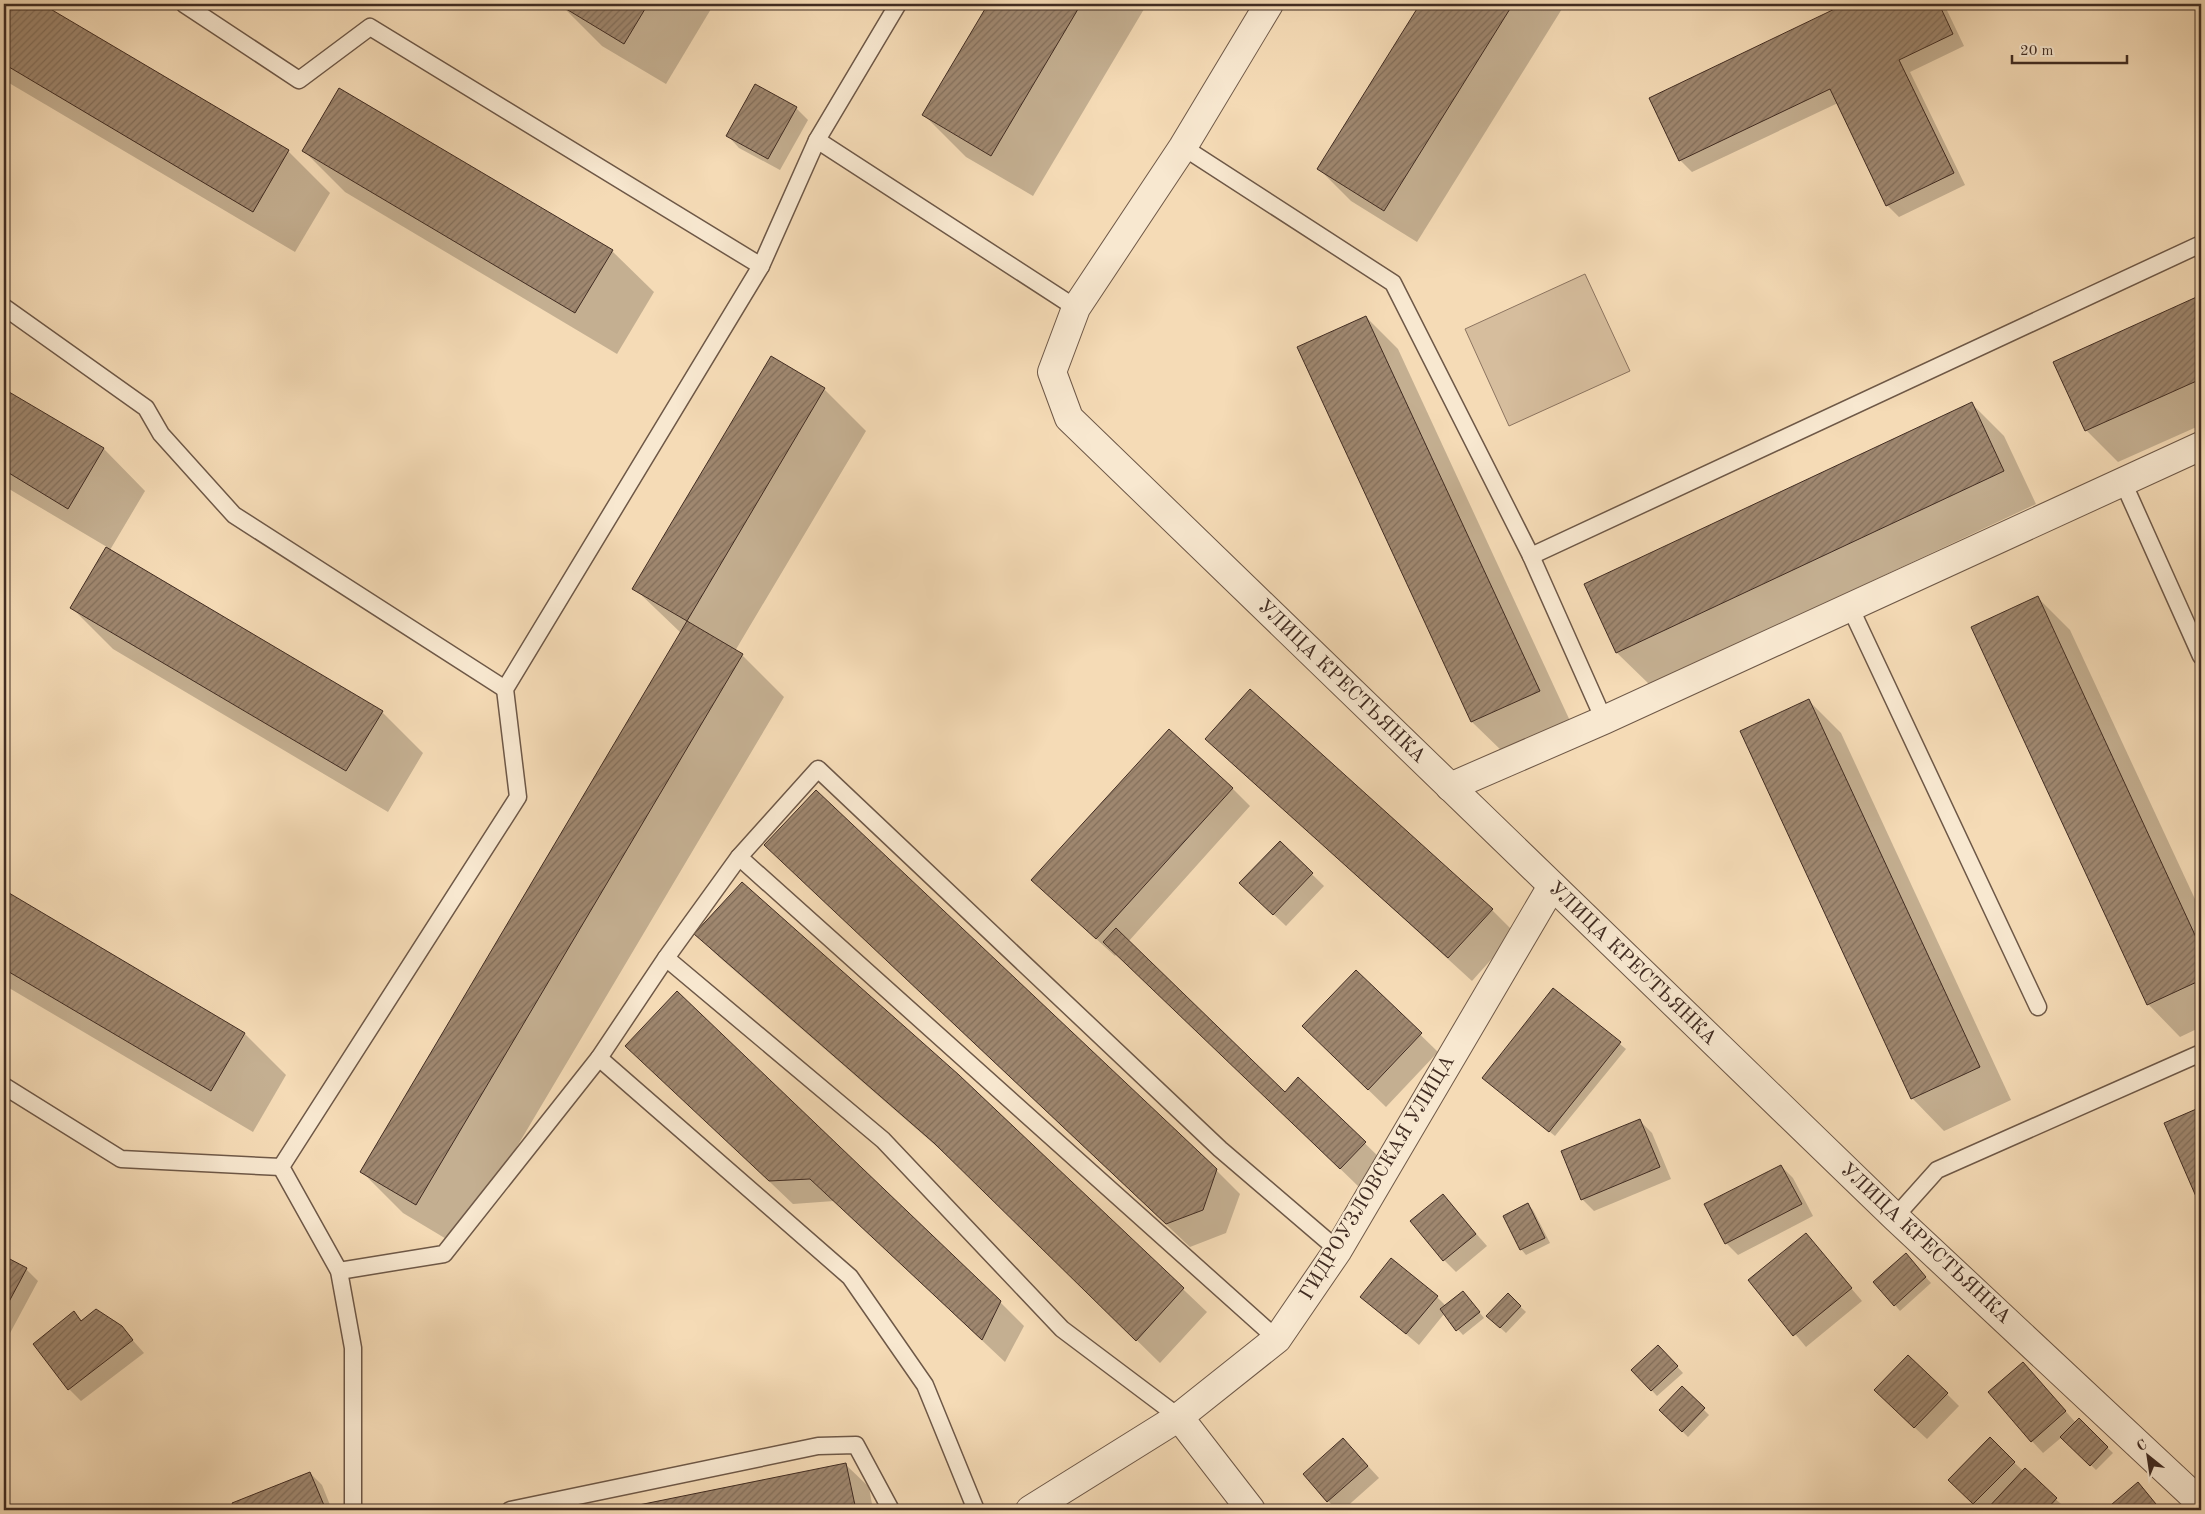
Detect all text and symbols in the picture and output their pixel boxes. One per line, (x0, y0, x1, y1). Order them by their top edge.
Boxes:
scale bar (2012, 32, 2128, 64)
text: 20 m (2020, 44, 2054, 59)
street label: УЛИЦА КРЕСТЬЯНКА (1253, 597, 1429, 767)
street label: УЛИЦА КРЕСТЬЯНКА (1544, 879, 1720, 1049)
street label: ГИДРОУЗЛОВСКАЯ УЛИЦА (1297, 1052, 1459, 1304)
street label: УЛИЦА КРЕСТЬЯНКА (1836, 1160, 2014, 1328)
north arrow (2122, 1432, 2172, 1482)
text: С (2134, 1437, 2150, 1454)

